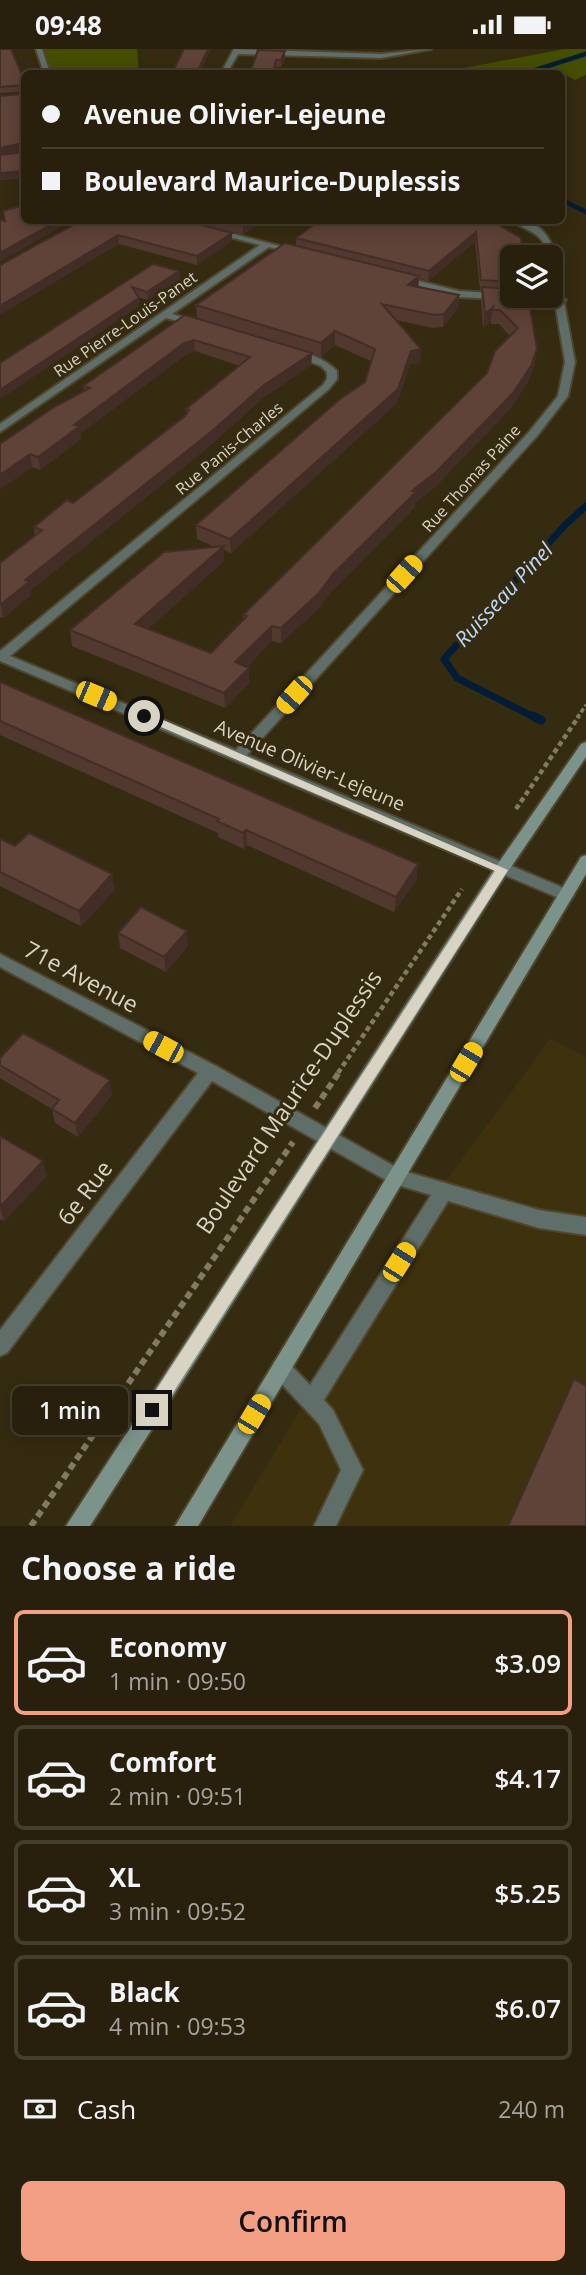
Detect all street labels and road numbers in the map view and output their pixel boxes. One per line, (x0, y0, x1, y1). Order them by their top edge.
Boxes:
street label: Rue Pierre-Louis-Panet (49, 266, 201, 382)
street label: Rue Panis-Charles (171, 397, 287, 499)
street label: Rue Thomas Paine (417, 419, 525, 537)
street label: Avenue Olivier-Lejeune (211, 713, 409, 817)
street label: 71e Avenue (19, 933, 144, 1020)
street label: Boulevard Maurice-Duplessis (188, 963, 389, 1240)
street label: 6e Rue (49, 1154, 119, 1231)

